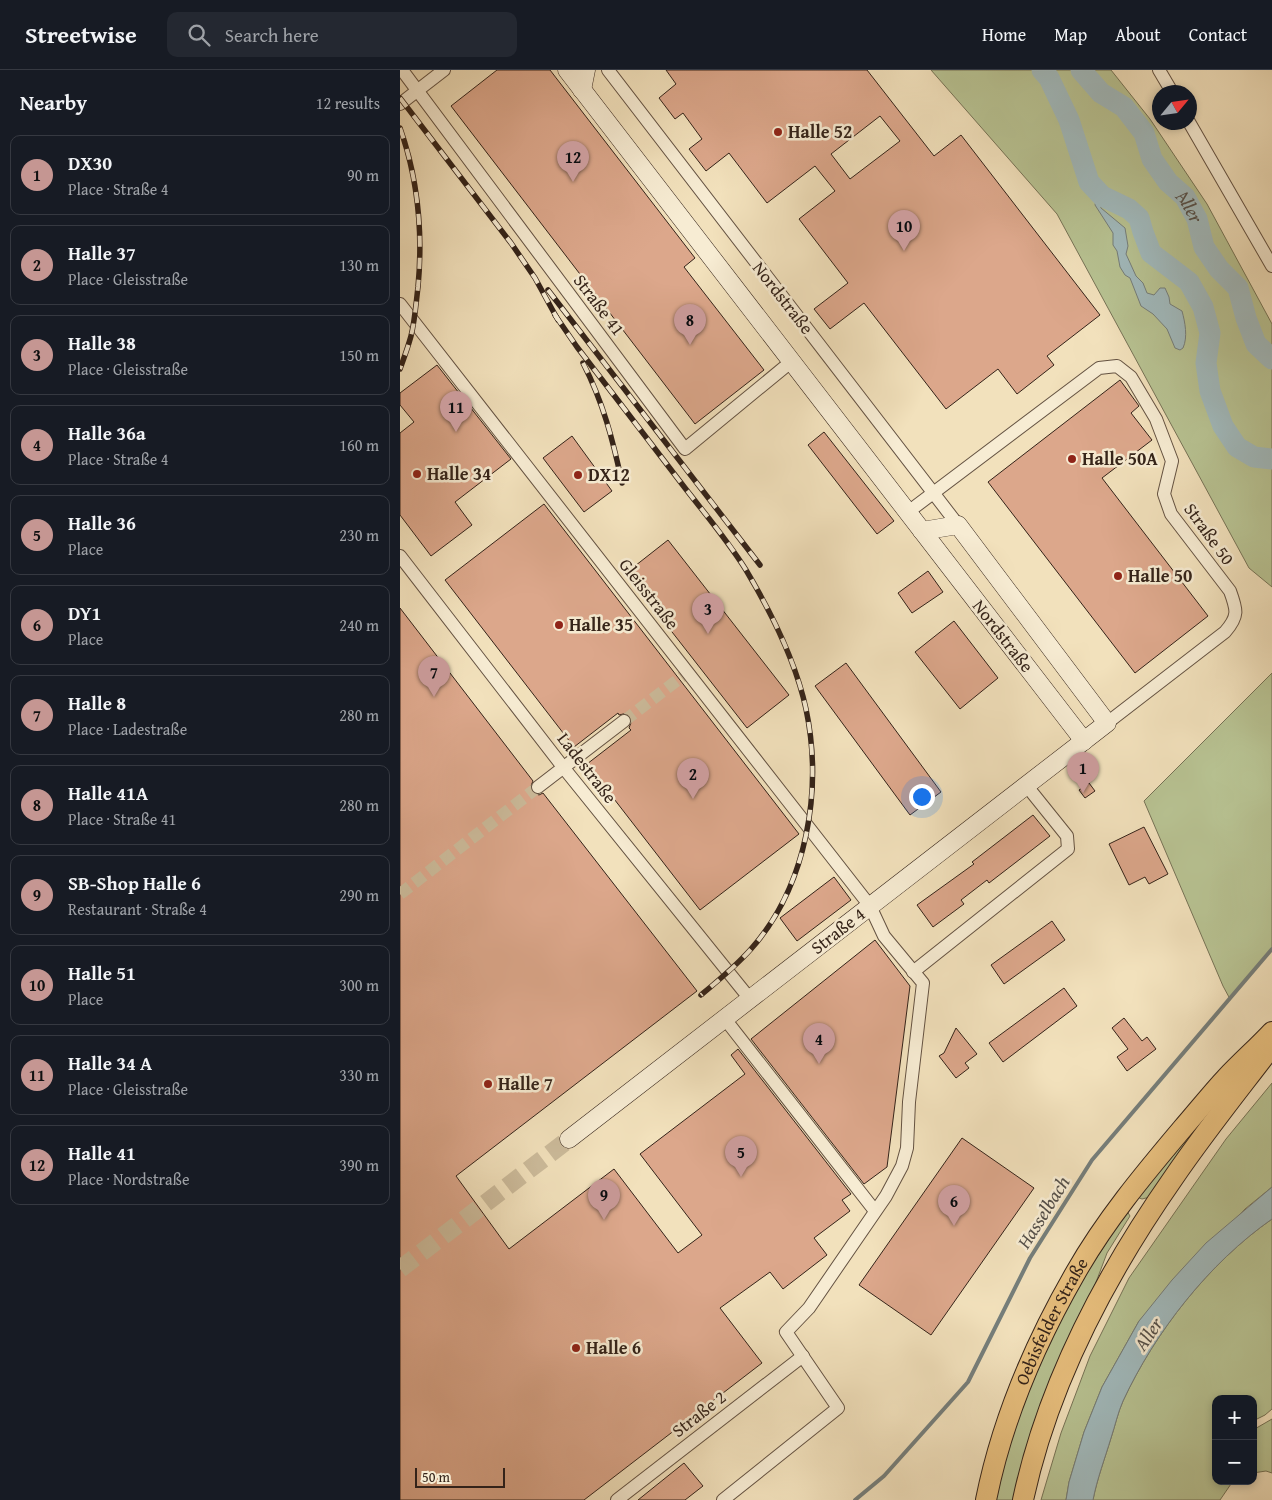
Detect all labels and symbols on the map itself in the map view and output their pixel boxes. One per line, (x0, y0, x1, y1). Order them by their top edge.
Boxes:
north arrow (1152, 85, 1197, 130)
place label: Halle 52 (788, 118, 852, 145)
marker: Halle 52 (772, 126, 784, 138)
pin: 12 (557, 141, 589, 182)
water label: Aller (1169, 181, 1211, 229)
pin: 10 (888, 210, 920, 251)
street label: Nordstraße (746, 255, 821, 340)
street label: Straße 41 (567, 268, 632, 341)
pin: 8 (674, 304, 706, 345)
pin: 11 (440, 391, 472, 432)
place label: Halle 50A (1082, 445, 1158, 472)
marker: Halle 50A (1066, 453, 1078, 465)
place label: Halle 34 (427, 460, 491, 487)
place label: DX12 (588, 461, 630, 488)
marker: Halle 34 (411, 468, 423, 480)
marker: DX12 (572, 469, 584, 481)
street label: Straße 50 (1178, 497, 1241, 571)
street label: Gleisstraße (613, 552, 686, 635)
place label: Halle 50 (1128, 562, 1192, 589)
marker: Halle 50 (1112, 570, 1124, 582)
pin: 3 (692, 593, 724, 634)
street label: Nordstraße (966, 593, 1041, 678)
place label: Halle 35 (569, 611, 633, 638)
marker: Halle 35 (553, 619, 565, 631)
pin: 7 (418, 656, 450, 697)
street label: Ladestraße (551, 726, 624, 809)
pin: 1 (1067, 752, 1099, 793)
pin: 2 (677, 758, 709, 799)
your location (909, 784, 935, 810)
street label: Straße 4 (805, 901, 871, 960)
pin: 4 (803, 1023, 835, 1064)
place label: Halle 7 (498, 1070, 553, 1097)
marker: Halle 7 (482, 1078, 494, 1090)
pin: 5 (725, 1136, 757, 1177)
water label: Hasselbach (1009, 1170, 1077, 1255)
pin: 9 (588, 1179, 620, 1220)
pin: 6 (938, 1185, 970, 1226)
street label: Oebisfelder Straße (1008, 1252, 1095, 1389)
water label: Aller (1126, 1311, 1170, 1357)
place label: Halle 6 (586, 1334, 641, 1361)
marker: Halle 6 (570, 1342, 582, 1354)
street label: Straße 2 (666, 1384, 732, 1443)
scale bar (415, 1465, 505, 1488)

